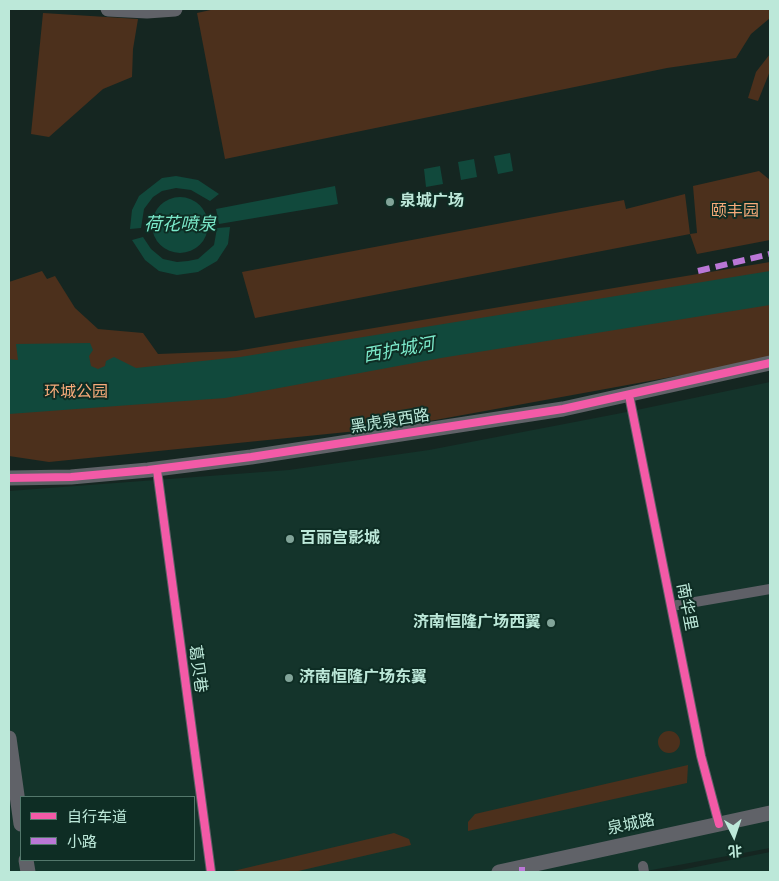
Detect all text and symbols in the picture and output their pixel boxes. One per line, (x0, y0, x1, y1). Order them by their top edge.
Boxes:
place label: 泉城广场 (400, 192, 464, 212)
marker: 泉城广场 (384, 196, 396, 208)
park label: 颐丰园 (711, 202, 759, 222)
water label: 荷花喷泉 (144, 214, 216, 236)
water label: 西护城河 (362, 334, 436, 368)
park label: 环城公园 (44, 383, 108, 403)
street label: 黑虎泉西路 (349, 406, 431, 438)
place label: 百丽宫影城 (300, 529, 380, 549)
marker: 百丽宫影城 (284, 533, 296, 545)
street label: 南华里 (672, 582, 700, 632)
place label: 济南恒隆广场西翼 (413, 613, 541, 633)
marker: 济南恒隆广场西翼 (545, 617, 557, 629)
street label: 葛贝巷 (184, 644, 210, 694)
place label: 济南恒隆广场东翼 (299, 668, 427, 688)
marker: 济南恒隆广场东翼 (283, 672, 295, 684)
legend (20, 796, 195, 861)
text: 自行车道 (67, 808, 127, 826)
street label: 泉城路 (606, 811, 656, 839)
north arrow (709, 811, 759, 861)
text: 小路 (67, 833, 97, 851)
text: 北 (728, 842, 743, 859)

